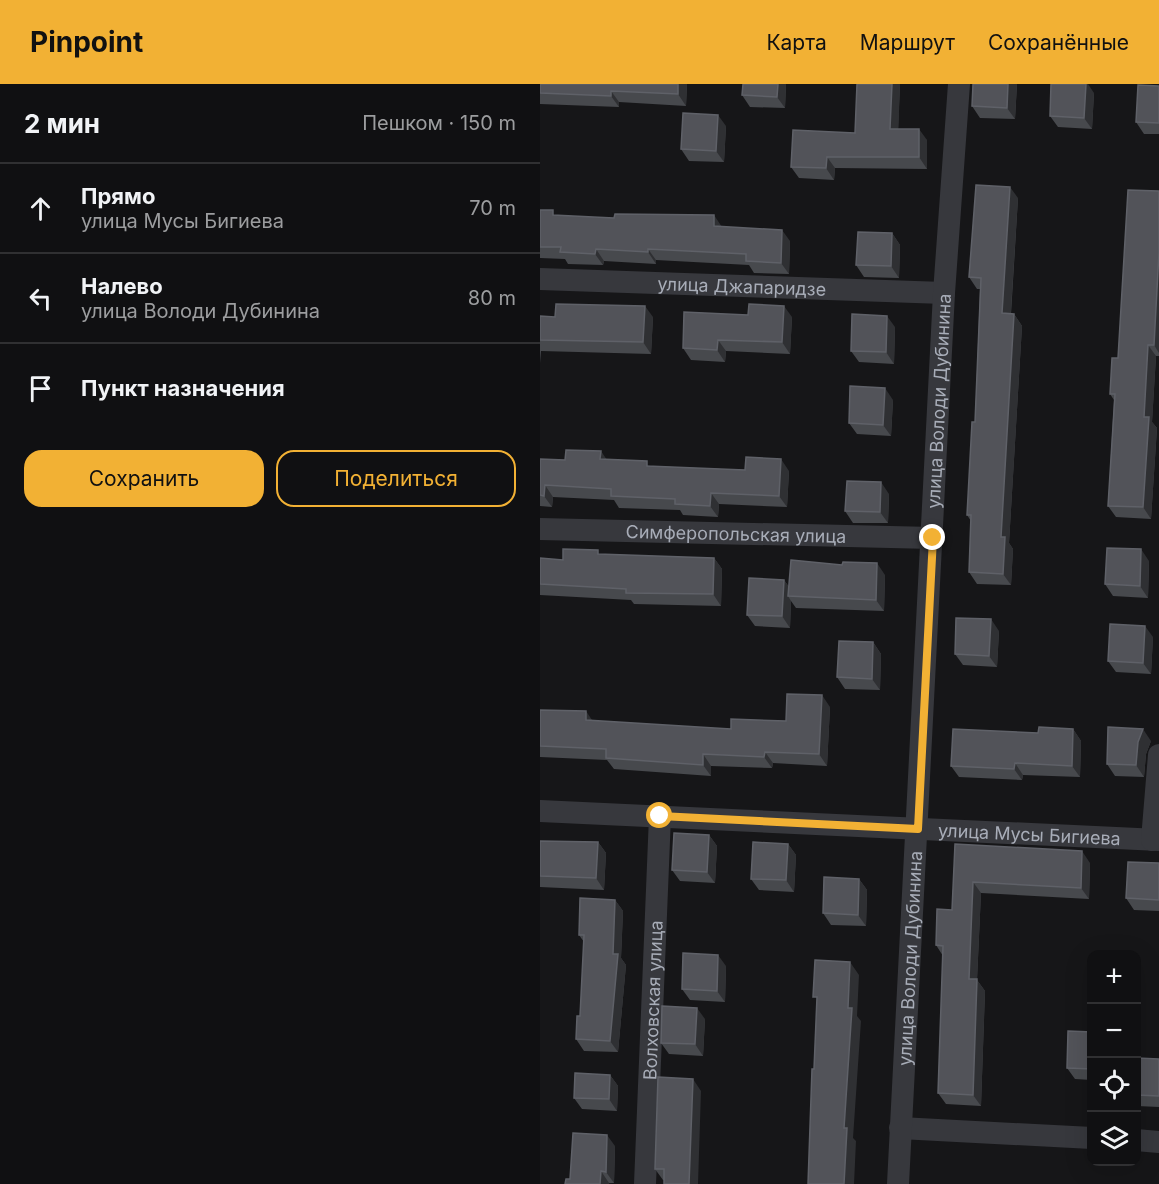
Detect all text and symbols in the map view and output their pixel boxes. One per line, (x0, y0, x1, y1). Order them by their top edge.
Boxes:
text: Pinpoint (30, 25, 143, 59)
text: Карта (766, 30, 827, 55)
text: Маршрут (860, 30, 955, 55)
text: Сохранённые (988, 30, 1129, 55)
text: 2 мин (24, 108, 100, 139)
text: Пешком · 150 m (362, 111, 516, 135)
text: Прямо (81, 183, 155, 209)
icon: ahead (24, 192, 57, 225)
text: 70 m (469, 196, 516, 220)
text: улица Мусы Бигиева (81, 209, 284, 233)
text: Налево (81, 273, 163, 299)
street label: улица Джапаридзе (657, 273, 827, 299)
icon: left (24, 282, 57, 315)
text: 80 m (468, 286, 516, 310)
street label: улица Володи Дубинина (922, 293, 954, 509)
text: улица Володи Дубинина (81, 299, 320, 323)
icon: arrive (24, 372, 57, 405)
text: Пункт назначения (81, 375, 285, 401)
button: Сохранить (24, 450, 264, 507)
button: Поделиться (276, 450, 516, 507)
street label: Симферопольская улица (625, 520, 846, 547)
route end (919, 524, 945, 550)
route start (646, 802, 672, 828)
street label: улица Мусы Бигиева (938, 819, 1121, 849)
street label: улица Володи Дубинина (894, 850, 926, 1066)
street label: Волховская улица (639, 920, 666, 1080)
map controls (1087, 950, 1141, 1166)
button: + (1087, 950, 1141, 1004)
button: − (1087, 1004, 1141, 1058)
button: locate (1087, 1058, 1141, 1112)
button: layers (1087, 1112, 1141, 1166)

